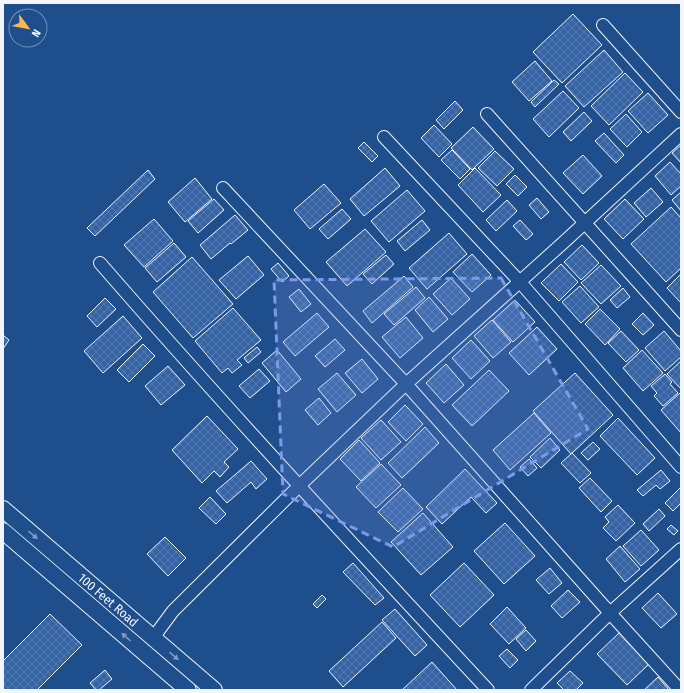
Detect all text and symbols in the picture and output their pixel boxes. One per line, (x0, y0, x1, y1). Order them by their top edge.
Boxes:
north arrow (8, 8, 48, 48)
text: N (29, 27, 43, 39)
one-way arrow (27, 530, 38, 539)
street label: 100 Feet Road (75, 570, 142, 629)
one-way arrow (121, 633, 132, 642)
one-way arrow (168, 651, 179, 660)

